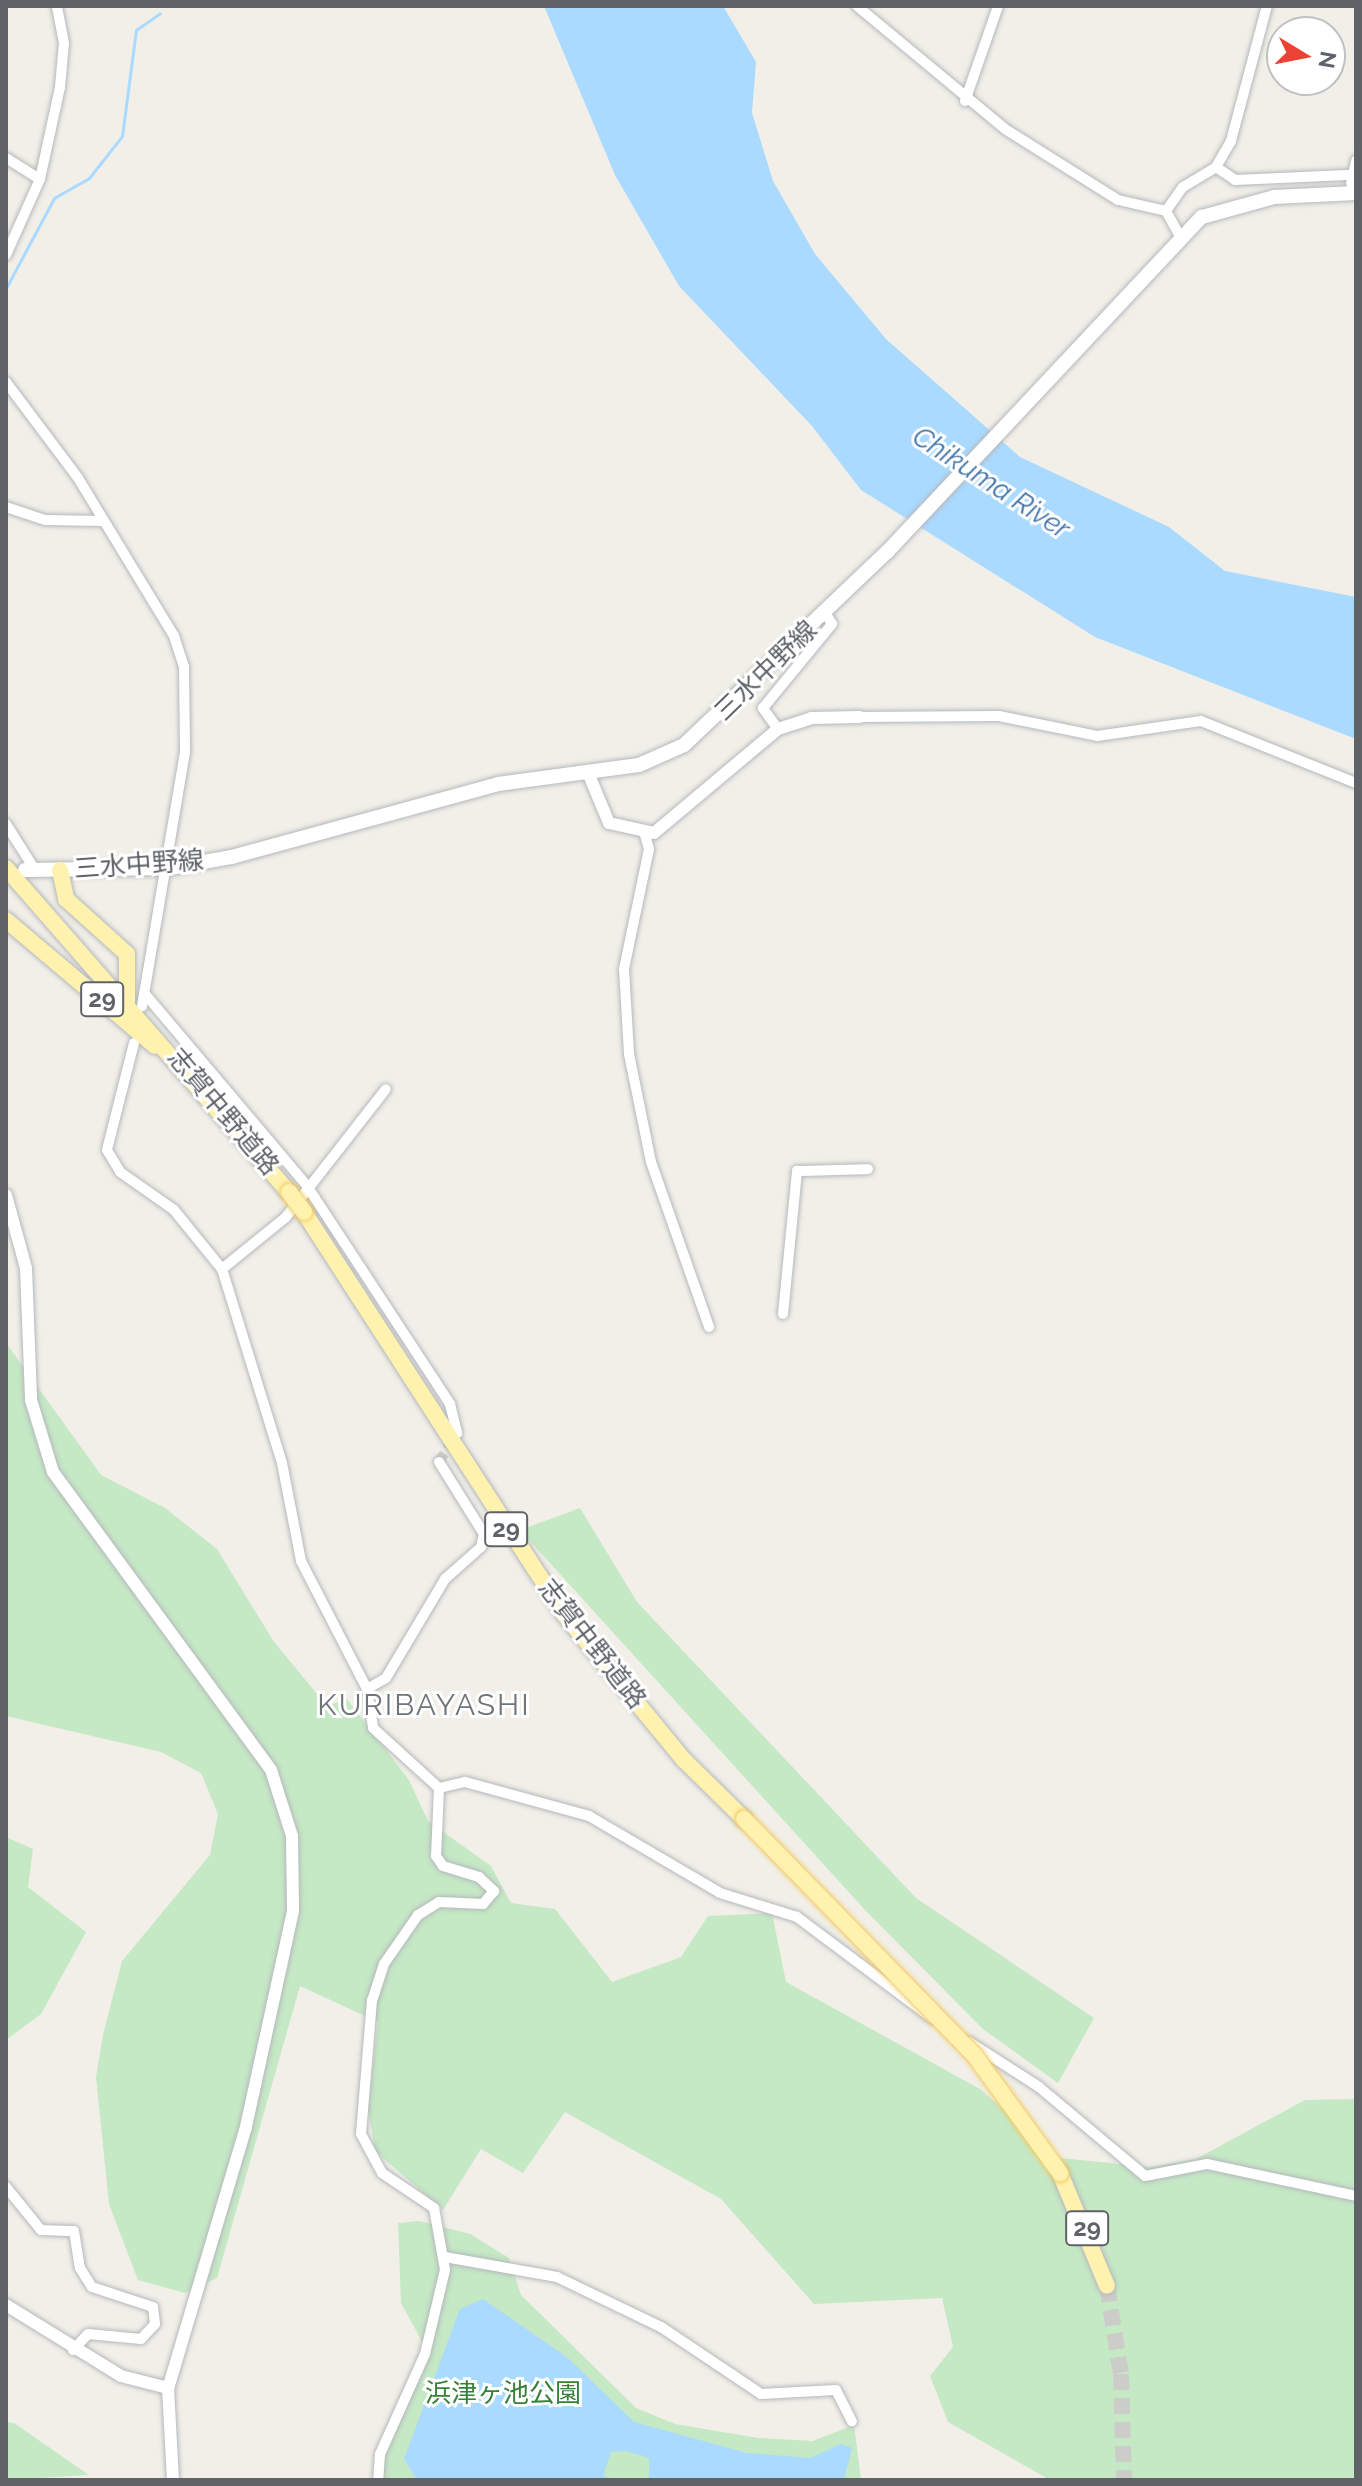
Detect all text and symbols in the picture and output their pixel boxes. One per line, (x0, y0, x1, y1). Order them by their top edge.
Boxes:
north arrow (1266, 16, 1346, 96)
text: N (1313, 49, 1342, 70)
water label: Chikuma River (906, 420, 1076, 546)
street label: 三水中野線 (708, 615, 824, 727)
street label: 三水中野線 (73, 845, 205, 885)
road number: 29 (80, 979, 124, 1019)
street label: 志賀中野道路 (161, 1042, 285, 1182)
road number: 29 (484, 1509, 528, 1549)
street label: 志賀中野道路 (532, 1573, 652, 1715)
district label: KURIBAYASHI (317, 1687, 531, 1723)
road number: 29 (1065, 2208, 1109, 2248)
park label: 浜津ヶ池公園 (425, 2378, 581, 2410)

